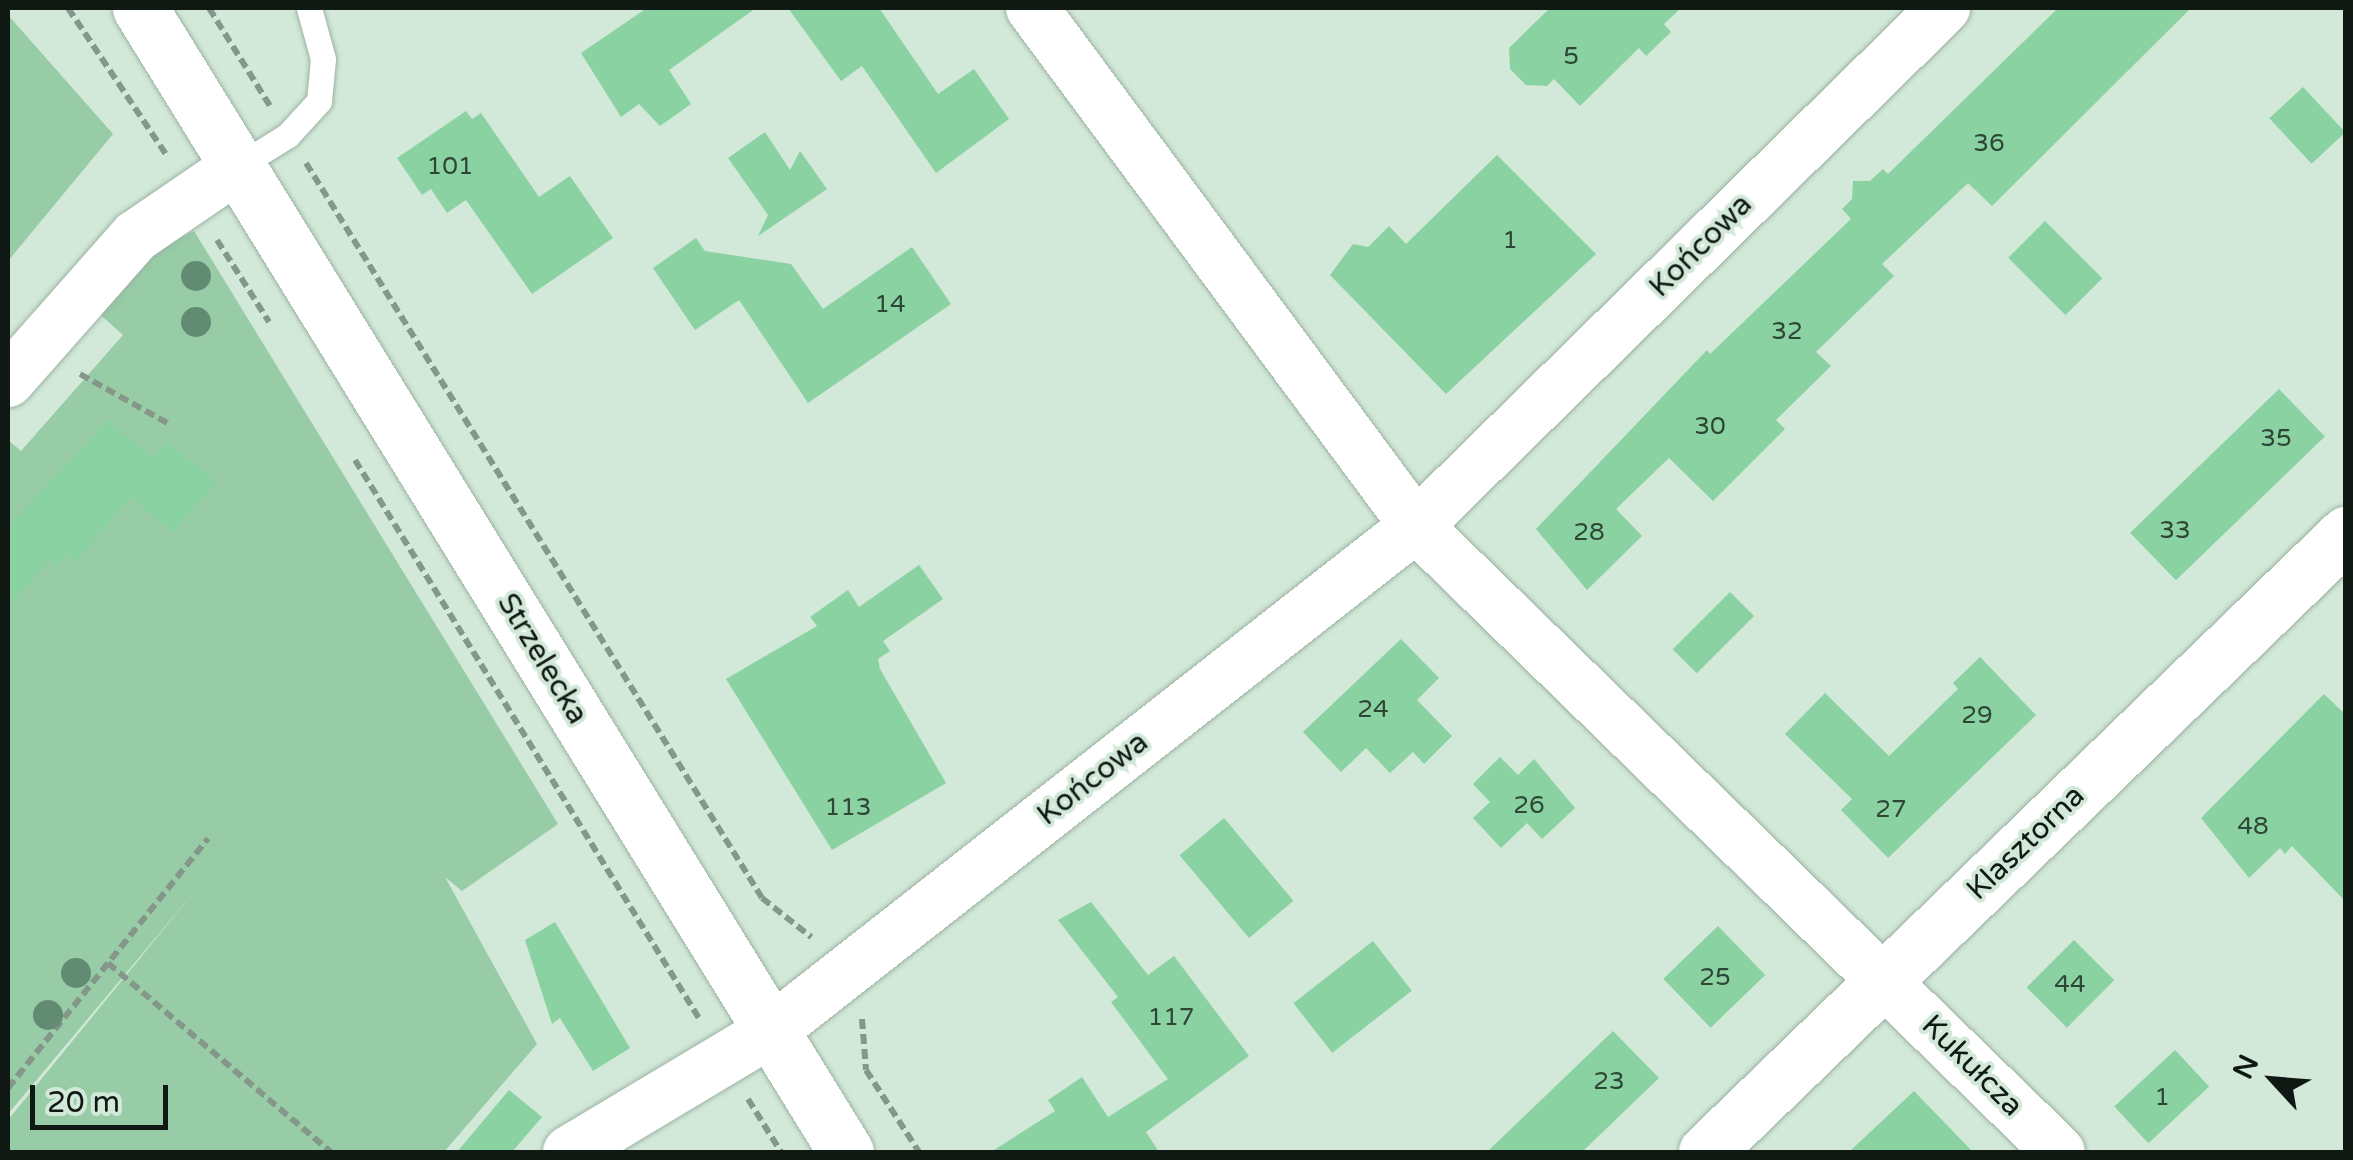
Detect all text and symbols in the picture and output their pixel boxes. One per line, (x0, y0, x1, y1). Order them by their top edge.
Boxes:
house number: 5 (1563, 41, 1579, 71)
house number: 36 (1973, 128, 2005, 158)
house number: 101 (426, 151, 474, 181)
street label: Końcowa (1642, 187, 1760, 305)
house number: 1 (1502, 225, 1518, 255)
house number: 14 (874, 289, 906, 319)
house number: 32 (1771, 316, 1803, 346)
house number: 30 (1694, 411, 1726, 441)
house number: 35 (2260, 423, 2292, 453)
house number: 33 (2159, 515, 2191, 545)
house number: 28 (1573, 517, 1605, 547)
street label: Strzelecka (489, 587, 595, 731)
house number: 24 (1357, 694, 1389, 724)
house number: 29 (1961, 700, 1993, 730)
street label: Końcowa (1030, 725, 1156, 833)
street label: Klasztorna (1960, 778, 2092, 908)
house number: 26 (1513, 790, 1545, 820)
house number: 113 (824, 792, 872, 822)
house number: 27 (1875, 794, 1907, 824)
house number: 48 (2237, 811, 2269, 841)
house number: 25 (1699, 962, 1731, 992)
house number: 44 (2054, 969, 2086, 999)
house number: 117 (1147, 1002, 1195, 1032)
street label: Kukułcza (1914, 1008, 2030, 1124)
north arrow (2223, 1030, 2323, 1130)
text: N (2226, 1049, 2266, 1084)
scale bar (35, 1065, 172, 1127)
house number: 23 (1593, 1066, 1625, 1096)
house number: 1 (2154, 1082, 2170, 1112)
text: 20 m (47, 1084, 120, 1121)

